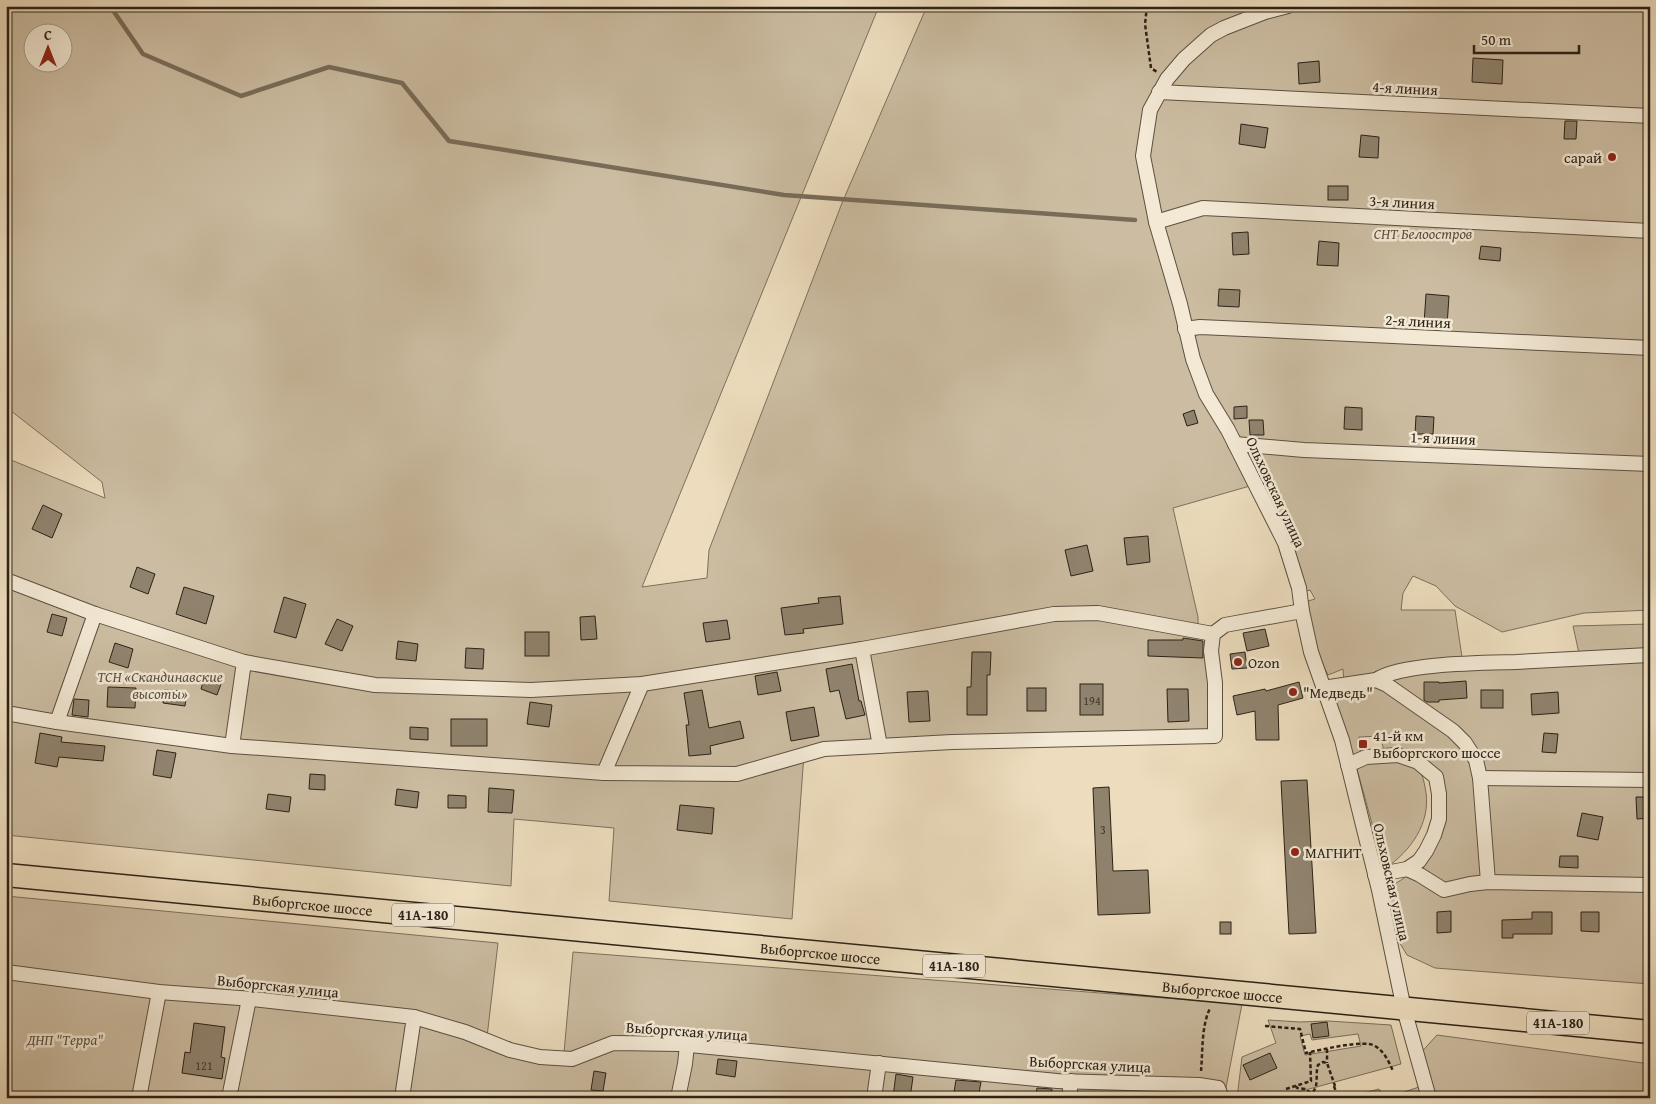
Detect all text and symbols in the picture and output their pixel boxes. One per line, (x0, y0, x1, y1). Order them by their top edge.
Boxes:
north arrow (22, 22, 72, 72)
scale bar (1474, 22, 1578, 54)
text: С (44, 25, 52, 45)
text: 50 m (1481, 29, 1512, 50)
street label: 4-я линия (1372, 76, 1439, 100)
place label: сарай (1564, 147, 1602, 168)
marker: сарай (1606, 151, 1618, 163)
street label: 3-я линия (1369, 190, 1436, 214)
park label: СНТ Белоостров (1374, 223, 1472, 244)
street label: 2-я линия (1385, 309, 1452, 333)
street label: 1-я линия (1410, 426, 1477, 450)
street label: Ольховская улица (1241, 433, 1311, 552)
place label: Ozon (1248, 652, 1280, 673)
marker: Ozon (1232, 656, 1244, 668)
park label: ТСН «Скандинавские высоты» (97, 666, 223, 704)
place label: "Медведь" (1303, 682, 1373, 703)
marker: "Медведь" (1287, 686, 1299, 698)
house number: 194 (1083, 692, 1101, 709)
place label: 41-й км Выборгского шоссе (1373, 725, 1501, 763)
marker: 41-й км Выборгского шоссе (1357, 738, 1369, 750)
house number: 3 (1100, 821, 1106, 838)
street label: Ольховская улица (1368, 821, 1416, 944)
place label: МАГНИТ (1305, 842, 1362, 863)
marker: МАГНИТ (1289, 846, 1301, 858)
street label: Выборгское шоссе (252, 888, 374, 920)
road number: 41А-180 (392, 904, 454, 926)
street label: Выборгское шоссе (759, 937, 881, 969)
road number: 41А-180 (923, 954, 985, 978)
street label: Выборгская улица (216, 969, 341, 1003)
street label: Выборгское шоссе (1161, 975, 1284, 1007)
road number: 41А-180 (1527, 1011, 1589, 1034)
street label: Выборгская улица (626, 1016, 749, 1046)
park label: ДНП "Терра" (26, 1029, 103, 1050)
street label: Выборгская улица (1029, 1050, 1152, 1078)
house number: 121 (195, 1057, 213, 1074)

